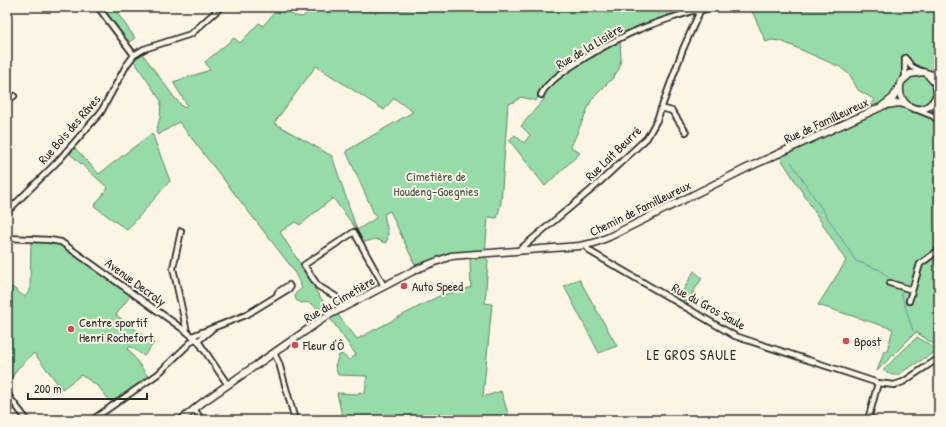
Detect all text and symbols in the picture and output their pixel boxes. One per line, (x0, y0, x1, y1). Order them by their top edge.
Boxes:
street label: Rue de la Lisière (552, 19, 626, 73)
street label: Rue Bois des Râves (34, 90, 104, 168)
street label: Rue de Familleureux (781, 92, 871, 147)
street label: Rue Lait Beurré (581, 122, 645, 184)
park label: Cimetière de Houdeng-Goegnies (393, 167, 479, 200)
street label: Chemin de Familleureux (586, 176, 694, 240)
street label: Avenue Decroly (102, 254, 171, 311)
street label: Rue du Cimetière (300, 271, 378, 327)
place label: Auto Speed (412, 277, 463, 295)
street label: Rue du Gros Saule (669, 278, 749, 334)
marker: Auto Speed (399, 281, 409, 291)
place label: Centre sportif Henri Rochefort (79, 313, 154, 346)
marker: Centre sportif Henri Rochefort (66, 324, 76, 334)
place label: Bpost (854, 332, 881, 350)
place label: Fleur d'Ô (302, 336, 344, 354)
marker: Bpost (841, 336, 851, 346)
marker: Fleur d'Ô (290, 340, 300, 350)
district label: LE GROS SAULE (647, 345, 737, 364)
scale bar (28, 375, 147, 401)
text: 200 m (34, 380, 61, 397)

